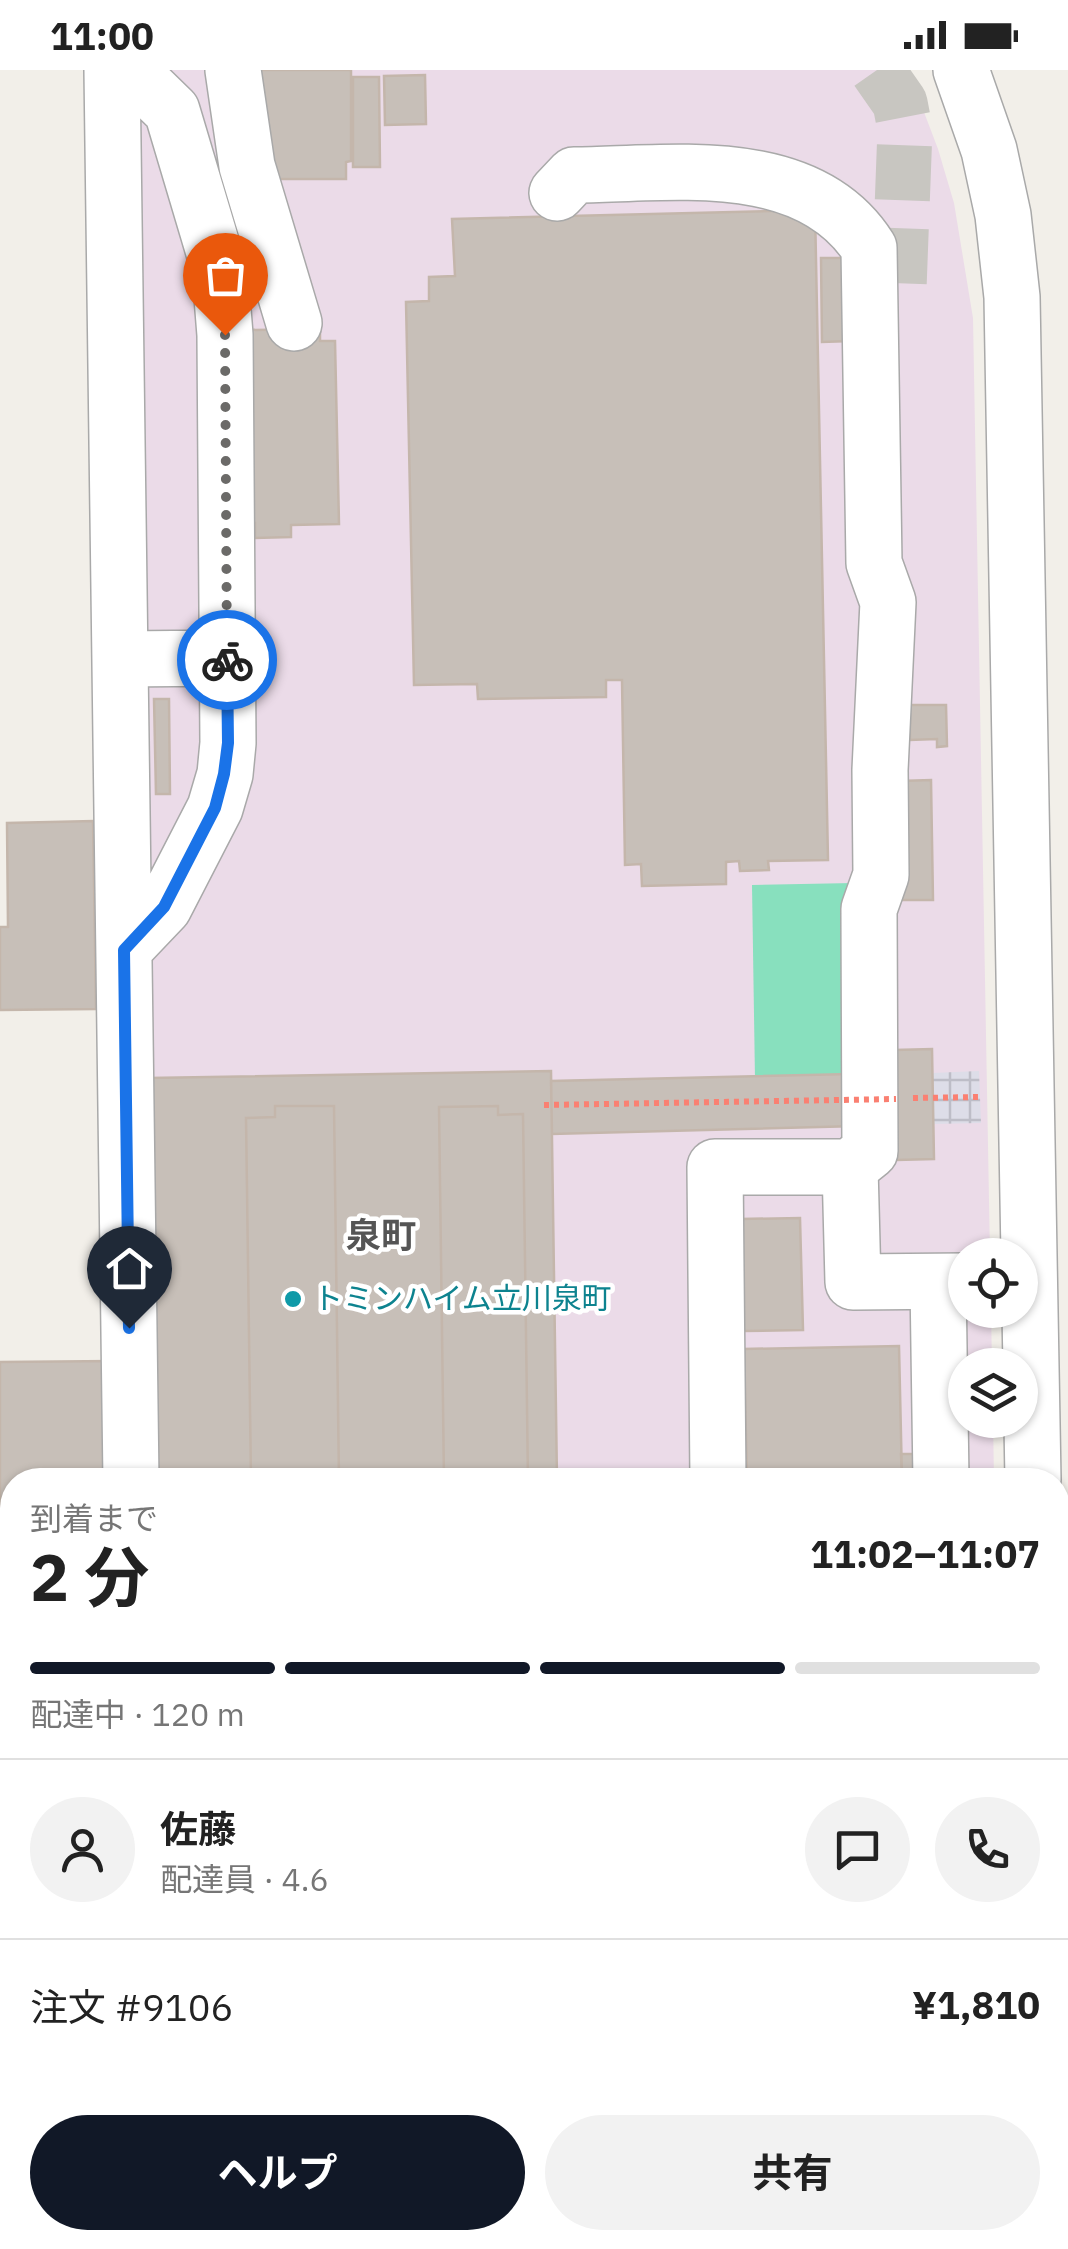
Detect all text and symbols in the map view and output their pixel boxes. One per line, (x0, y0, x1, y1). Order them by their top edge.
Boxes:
text: 11:00 (50, 11, 154, 60)
pin (183, 233, 268, 336)
icon: bag (198, 248, 253, 303)
courier (177, 610, 277, 710)
icon: bike (200, 633, 255, 688)
district label: 泉町 (346, 1212, 416, 1258)
pin (87, 1226, 172, 1329)
map controls (948, 1238, 1038, 1438)
button: locate (948, 1238, 1038, 1328)
icon: home (102, 1241, 157, 1296)
place label: トミンハイム立川泉町 (313, 1278, 612, 1317)
marker: トミンハイム立川泉町 (282, 1288, 304, 1310)
button: layers (948, 1348, 1038, 1438)
text: 到着まで (30, 1497, 158, 1539)
text: 11:02–11:07 (810, 1529, 1040, 1578)
text: 2 分 (30, 1534, 149, 1619)
text: 配達中 · 120 m (30, 1693, 245, 1735)
button: person (30, 1797, 135, 1902)
button: chat (805, 1797, 910, 1902)
button: phone (935, 1797, 1040, 1902)
text: 佐藤 (160, 1804, 236, 1853)
text: 配達員 · 4.6 (160, 1858, 329, 1900)
text: ¥1,810 (912, 1980, 1040, 2029)
text: 注文 #9106 (30, 1982, 233, 2031)
button: ヘルプ (30, 2115, 525, 2230)
button: 共有 (545, 2115, 1040, 2230)

